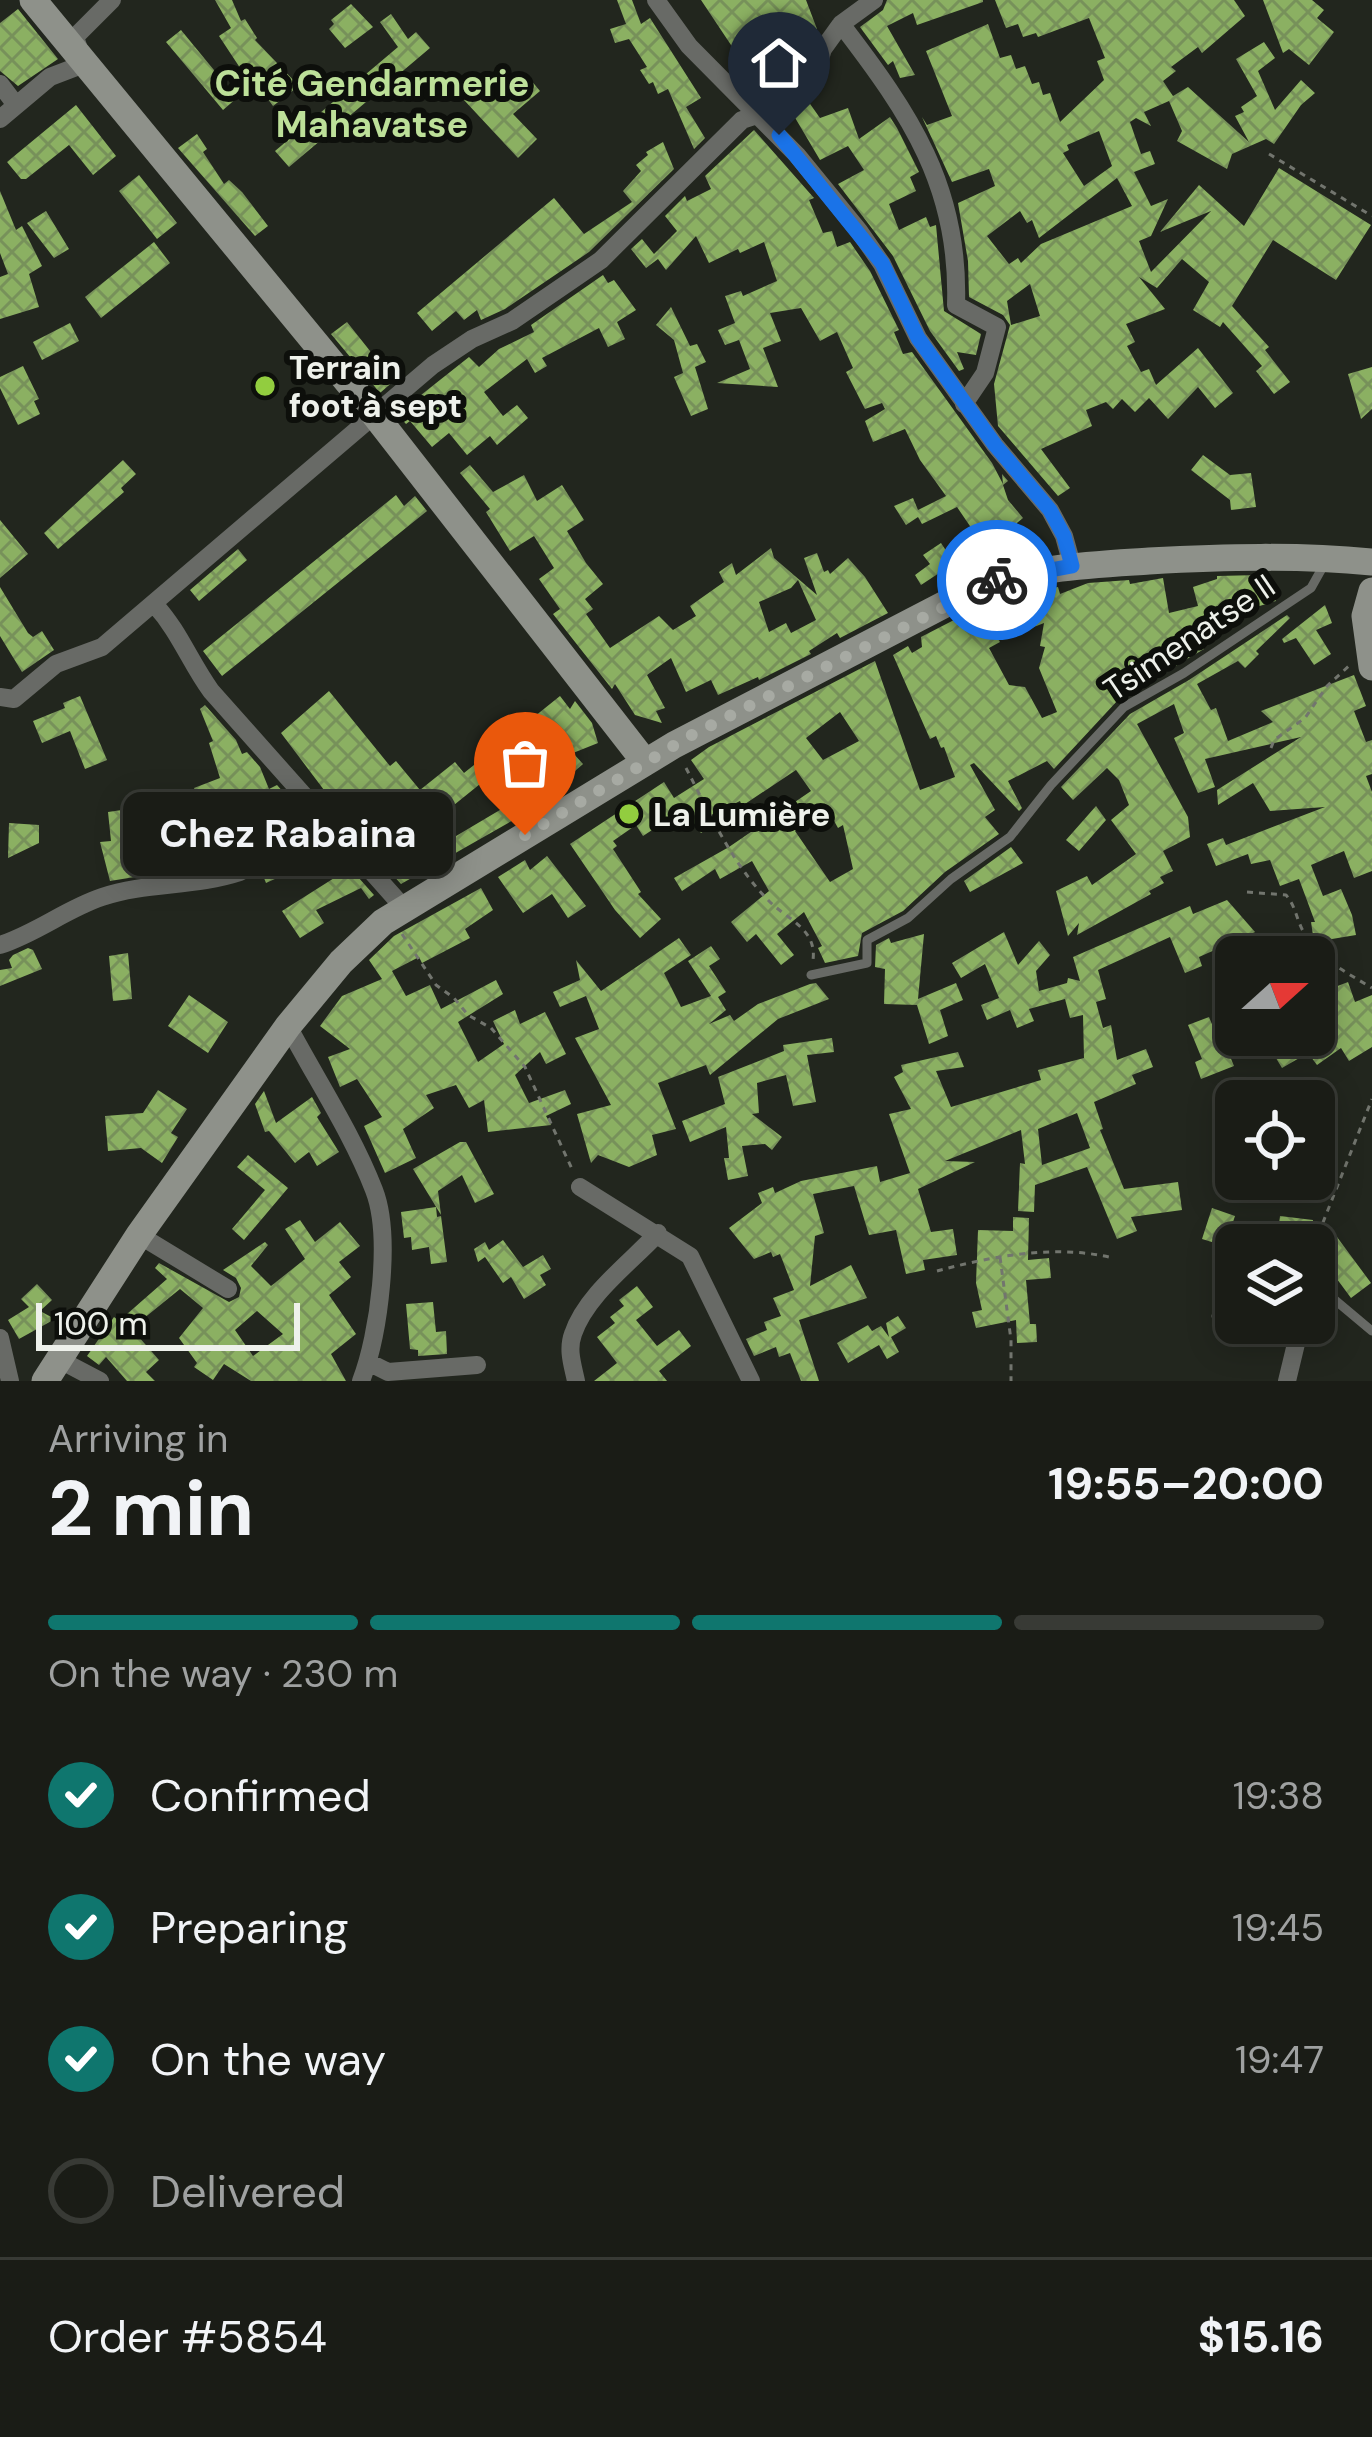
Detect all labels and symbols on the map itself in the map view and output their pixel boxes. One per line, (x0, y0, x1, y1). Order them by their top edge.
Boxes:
pin (728, 12, 830, 135)
district label: Cité Gendarmerie Mahavatse (215, 60, 529, 148)
place label: Terrain foot à sept (289, 346, 462, 427)
marker: Terrain foot à sept (252, 373, 278, 399)
courier (937, 520, 1057, 640)
street label: Tsimenatse II (1095, 564, 1283, 711)
pin (474, 712, 576, 835)
callout: Chez Rabaina (123, 793, 453, 877)
place label: La Lumière (653, 793, 830, 836)
marker: La Lumière (616, 801, 642, 827)
north arrow (1215, 936, 1335, 1056)
scale bar (36, 1297, 300, 1350)

